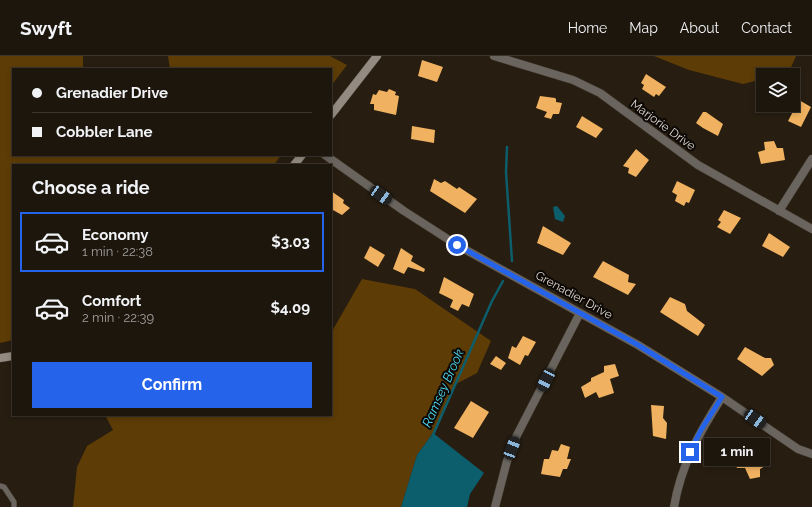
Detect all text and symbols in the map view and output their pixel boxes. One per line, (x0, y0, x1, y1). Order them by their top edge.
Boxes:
text: Swyft (20, 17, 72, 39)
text: Home (568, 20, 607, 36)
text: Map (629, 20, 658, 36)
text: About (680, 20, 719, 36)
text: Contact (741, 20, 792, 36)
map controls (756, 68, 800, 112)
button: layers (756, 68, 800, 112)
text: Grenadier Drive (56, 84, 168, 102)
street label: Marjorie Drive (628, 97, 698, 153)
text: Cobbler Lane (56, 123, 153, 141)
text: Choose a ride (32, 177, 150, 198)
car (368, 183, 394, 207)
icon: car (34, 224, 70, 260)
text: Economy (82, 226, 149, 244)
text: $3.03 (271, 233, 310, 251)
route start (448, 236, 466, 254)
text: 1 min · 22:38 (82, 244, 153, 259)
street label: Grenadier Drive (533, 268, 615, 322)
icon: car (34, 290, 70, 326)
text: Comfort (82, 292, 141, 310)
text: $4.09 (271, 299, 310, 317)
text: 2 min · 22:39 (82, 310, 154, 325)
water label: Ramsey Brook (419, 347, 467, 429)
button: Confirm (32, 362, 312, 408)
car (535, 367, 557, 393)
car (742, 407, 768, 431)
car (502, 435, 522, 461)
callout: 1 min (704, 438, 770, 466)
route end (681, 443, 699, 461)
text: 1 min (721, 444, 753, 459)

